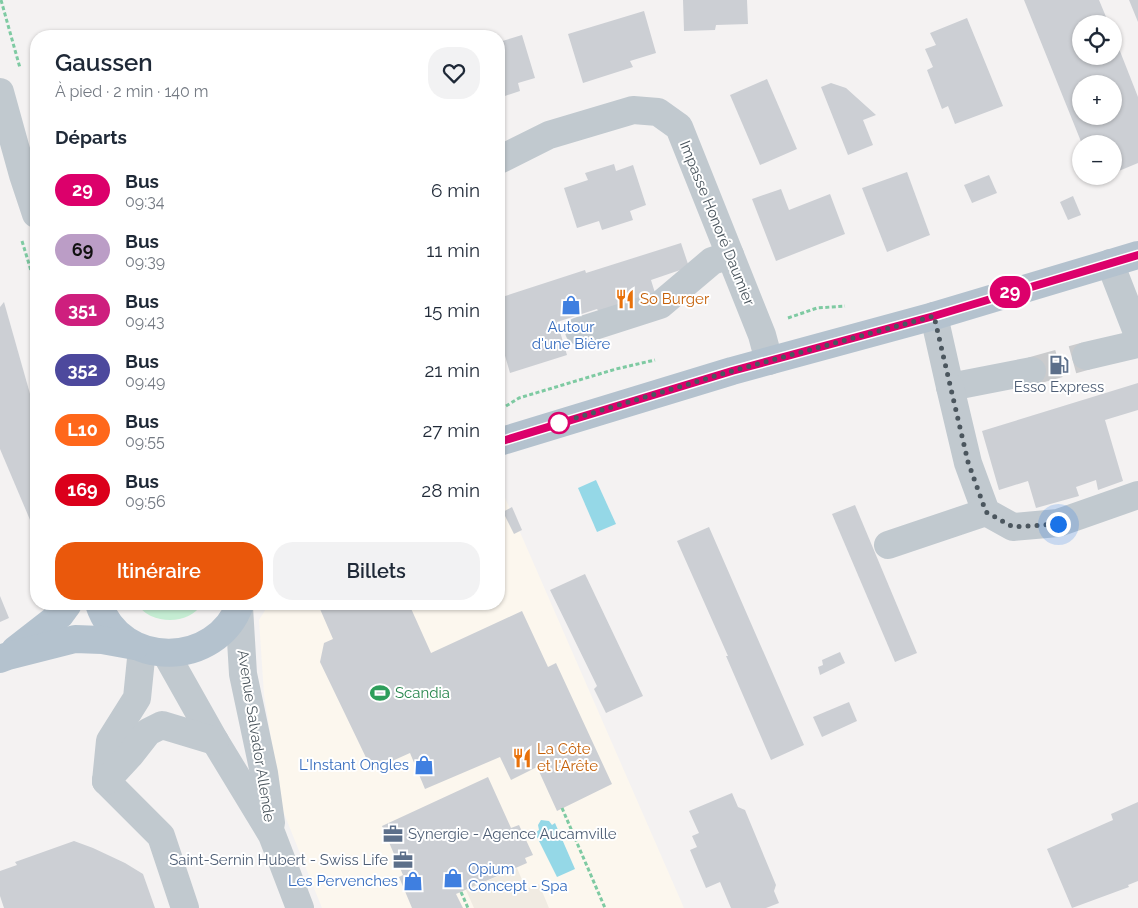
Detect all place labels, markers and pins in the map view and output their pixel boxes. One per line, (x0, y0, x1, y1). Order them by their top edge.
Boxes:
restaurant icon: So Burger (614, 288, 636, 310)
place label: So Burger (640, 290, 710, 308)
shop icon: Autour d'une Bière (560, 294, 582, 316)
place label: Autour d'une Bière (532, 318, 610, 353)
fuel station icon: Esso Express (1048, 354, 1070, 376)
place label: Esso Express (1014, 378, 1104, 396)
unlabelled marker (548, 412, 570, 434)
sports icon: Scandia (369, 682, 391, 704)
place label: Scandia (395, 684, 450, 702)
place label: La Côte et l'Arête (537, 740, 598, 775)
restaurant icon: La Côte et l'Arête (511, 747, 533, 769)
shop icon: L'Instant Ongles (413, 754, 435, 776)
place label: L'Instant Ongles (299, 756, 409, 774)
office icon: Synergie - Agence Aucamville (382, 823, 404, 845)
place label: Synergie - Agence Aucamville (408, 825, 617, 843)
office icon: Saint-Sernin Hubert - Swiss Life (392, 849, 414, 871)
place label: Saint-Sernin Hubert - Swiss Life (169, 851, 388, 869)
place label: Opium Concept - Spa (468, 860, 568, 895)
shop icon: Opium Concept - Spa (442, 867, 464, 889)
shop icon: Les Pervenches (402, 870, 424, 892)
place label: Les Pervenches (288, 872, 398, 890)

